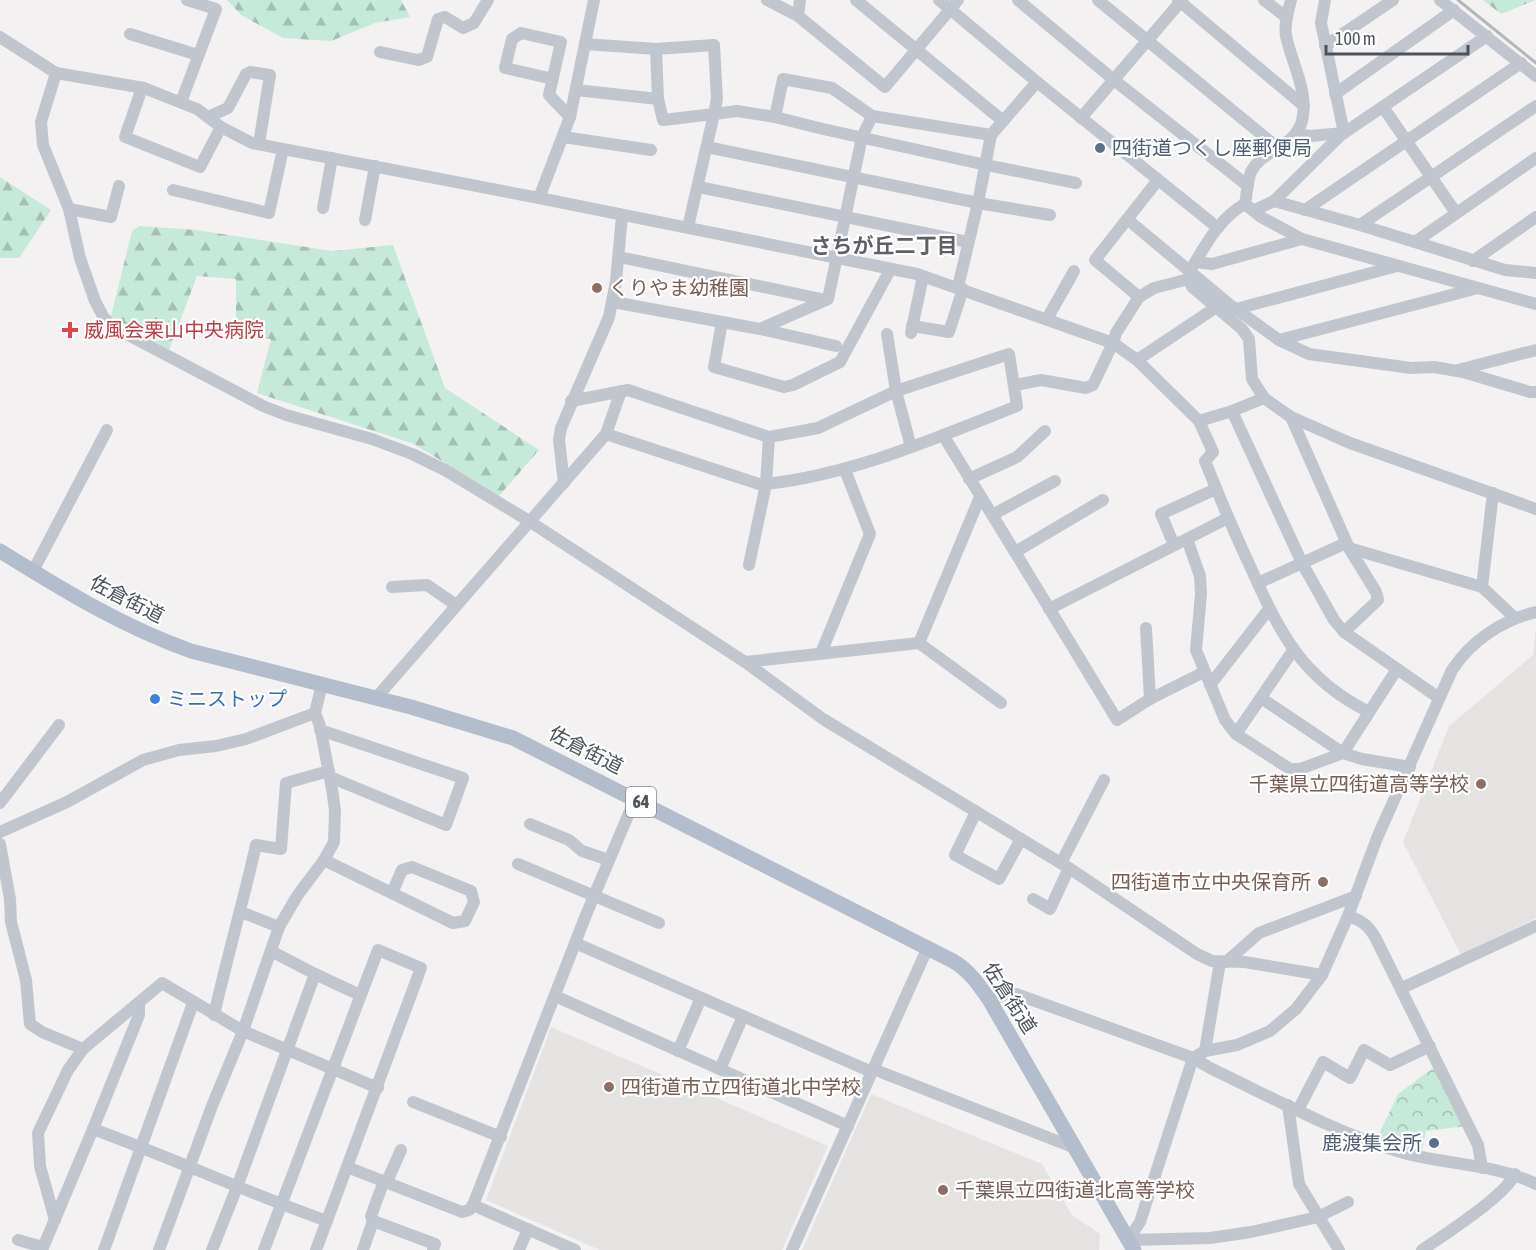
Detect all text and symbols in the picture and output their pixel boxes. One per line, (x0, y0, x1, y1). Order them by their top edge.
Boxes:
scale bar (1326, 18, 1468, 56)
text: 100 m (1335, 28, 1376, 49)
place label: 四街道つくし座郵便局 (1112, 136, 1312, 159)
marker: 四街道つくし座郵便局 (1093, 141, 1107, 155)
district label: さちが丘二丁目 (811, 233, 958, 257)
place label: くりやま幼稚園 (609, 276, 749, 299)
marker: くりやま幼稚園 (590, 281, 604, 295)
place label: 威風会栗山中央病院 (84, 318, 264, 341)
marker: 威風会栗山中央病院 (61, 321, 79, 339)
street label: 佐倉街道 (86, 570, 168, 627)
place label: ミニストップ (167, 687, 287, 710)
marker: ミニストップ (148, 692, 162, 706)
street label: 佐倉街道 (545, 721, 627, 778)
place label: 千葉県立四街道高等学校 (1249, 772, 1469, 795)
marker: 千葉県立四街道高等学校 (1474, 777, 1488, 791)
road number: 64 (626, 787, 656, 817)
place label: 四街道市立中央保育所 (1111, 870, 1311, 893)
marker: 四街道市立中央保育所 (1316, 875, 1330, 889)
street label: 佐倉街道 (979, 958, 1042, 1038)
place label: 四街道市立四街道北中学校 (621, 1075, 861, 1098)
marker: 四街道市立四街道北中学校 (602, 1080, 616, 1094)
place label: 鹿渡集会所 (1322, 1131, 1422, 1154)
marker: 鹿渡集会所 (1427, 1136, 1441, 1150)
place label: 千葉県立四街道北高等学校 (955, 1178, 1195, 1201)
marker: 千葉県立四街道北高等学校 (936, 1183, 950, 1197)

